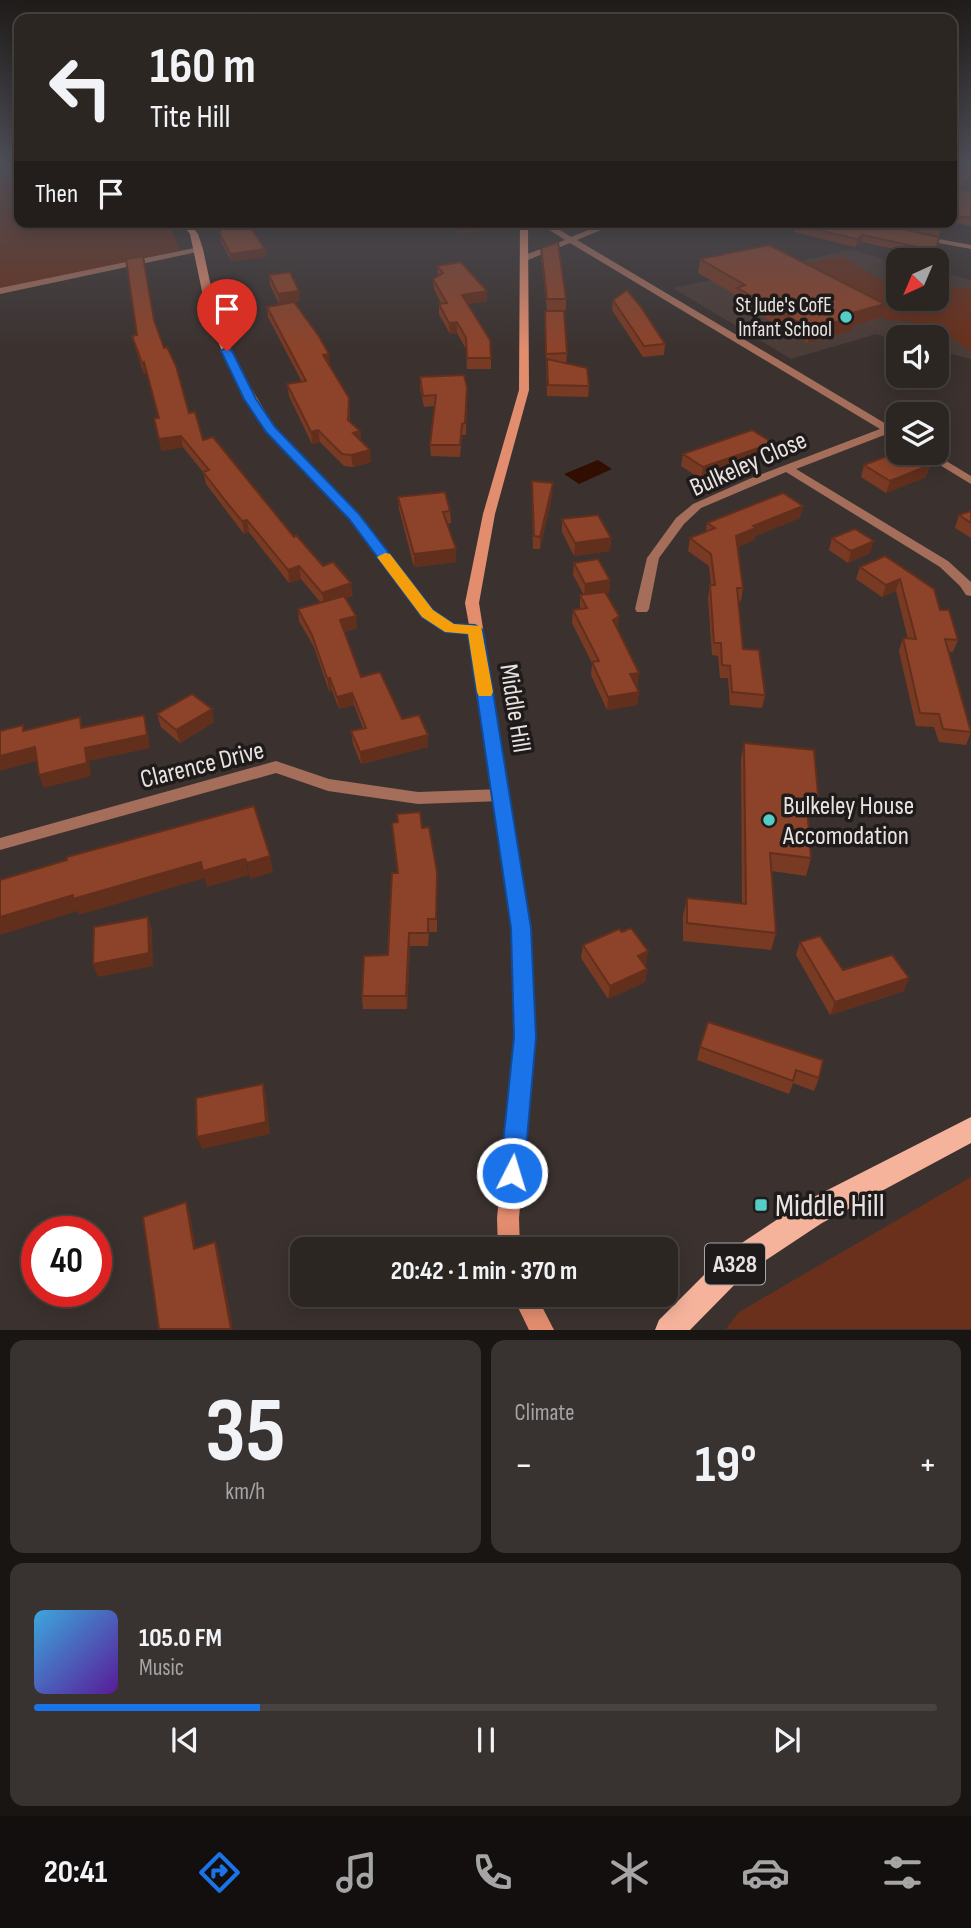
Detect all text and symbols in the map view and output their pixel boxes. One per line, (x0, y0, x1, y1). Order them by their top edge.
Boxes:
text: 160 m (150, 38, 256, 97)
icon: left (35, 42, 126, 133)
text: Tite Hill (150, 98, 231, 137)
icon: arrive (92, 175, 130, 213)
text: Then (35, 179, 78, 210)
north arrow (886, 248, 948, 312)
map controls (886, 248, 949, 465)
pin (197, 279, 257, 351)
icon: arrive (208, 290, 246, 328)
place label: St Jude's CofE Infant School (735, 293, 832, 342)
marker: St Jude's CofE Infant School (838, 309, 854, 325)
button: sound (886, 325, 949, 388)
button: layers (886, 402, 949, 465)
street label: Bulkeley Close (685, 425, 812, 504)
street label: Middle Hill (492, 662, 537, 755)
street label: Clarence Drive (137, 735, 267, 796)
place label: Bulkeley House Accomodation (782, 791, 914, 852)
marker: Bulkeley House Accomodation (761, 812, 777, 828)
position arrow (475, 1136, 549, 1210)
place label: Middle Hill (775, 1187, 885, 1226)
marker: Middle Hill (753, 1197, 769, 1213)
speed limit sign: 40 (21, 1216, 112, 1307)
road number: A328 (705, 1244, 765, 1284)
text: 20:42 · 1 min · 370 m (391, 1256, 577, 1287)
text: 35 (205, 1378, 286, 1487)
text: Climate (515, 1399, 574, 1427)
text: 19° (695, 1434, 756, 1497)
text: − (515, 1443, 533, 1488)
text: + (918, 1443, 937, 1488)
text: km/h (225, 1478, 265, 1506)
text: 105.0 FM (139, 1623, 222, 1654)
text: Music (139, 1654, 184, 1682)
icon: previous (166, 1721, 204, 1759)
icon: pause (467, 1721, 505, 1759)
icon: next (768, 1721, 806, 1759)
icon: directions (195, 1848, 244, 1897)
icon: music (332, 1848, 381, 1897)
icon: phone (468, 1848, 517, 1897)
icon: climate (605, 1848, 654, 1897)
icon: car (741, 1848, 790, 1897)
icon: filters (878, 1848, 927, 1897)
text: 20:41 (44, 1853, 107, 1892)

